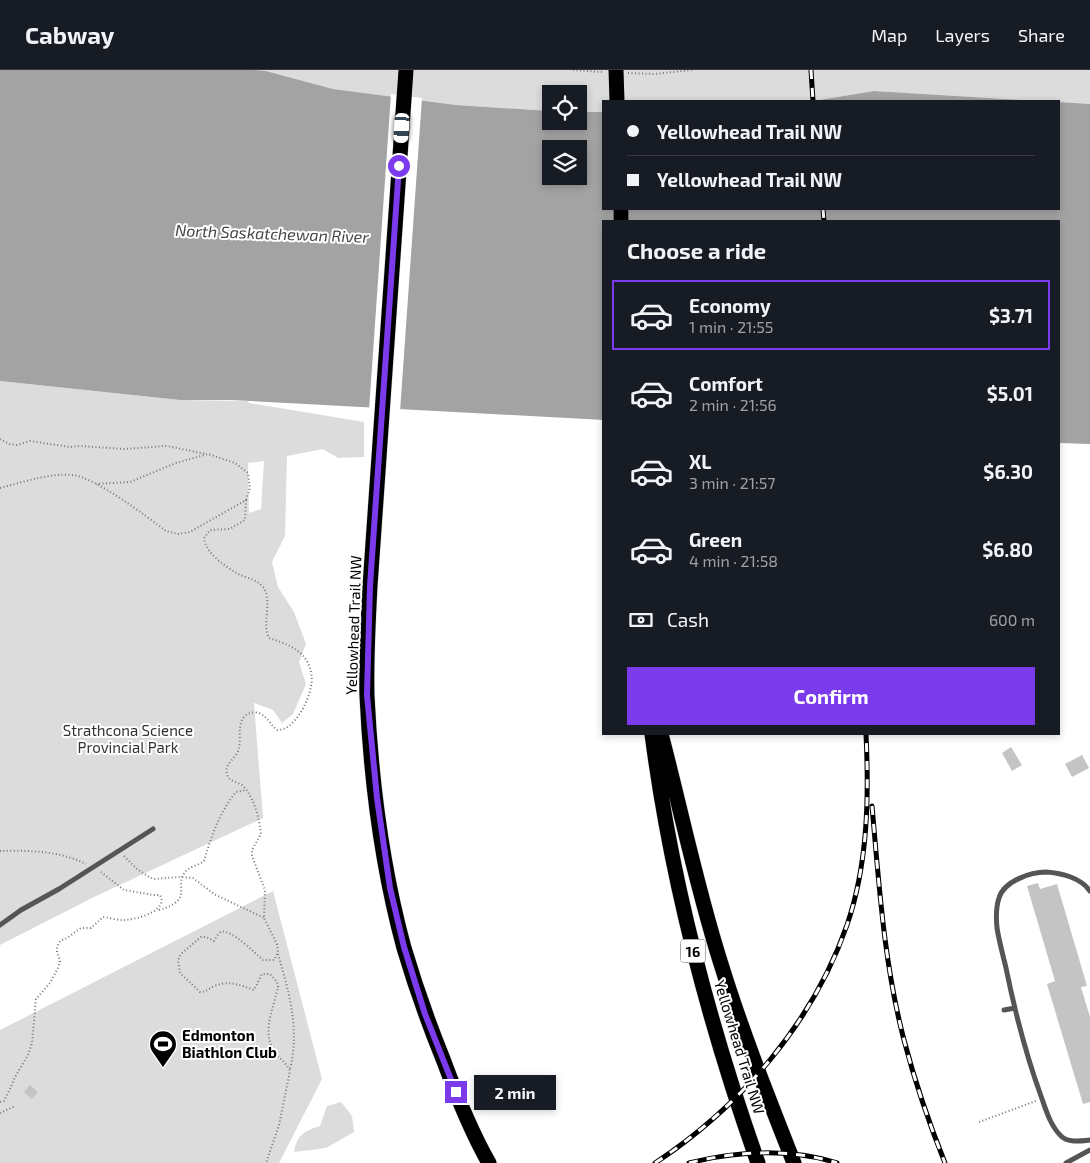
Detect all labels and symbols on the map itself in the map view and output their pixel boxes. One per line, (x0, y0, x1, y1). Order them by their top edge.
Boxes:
car (393, 113, 410, 143)
route start (388, 155, 410, 177)
water label: North Saskatchewan River (175, 220, 370, 246)
street label: Yellowhead Trail NW (342, 555, 364, 695)
park label: Strathcona Science Provincial Park (63, 721, 193, 756)
road number: 16 (680, 939, 706, 962)
street label: Yellowhead Trail NW (711, 978, 769, 1116)
place label: Edmonton Biathlon Club (182, 1026, 277, 1061)
sports icon: Edmonton Biathlon Club (148, 1029, 178, 1068)
callout: 2 min (474, 1074, 556, 1110)
route end (445, 1081, 467, 1103)

